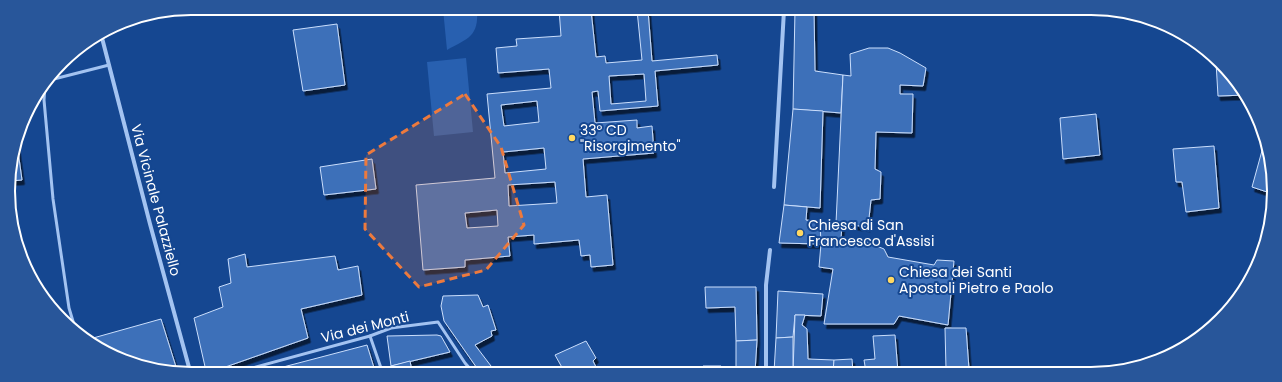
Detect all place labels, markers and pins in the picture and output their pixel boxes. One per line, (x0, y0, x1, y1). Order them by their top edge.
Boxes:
place label: 33° CD "Risorgimento" (580, 120, 681, 156)
marker: 33° CD "Risorgimento" (567, 133, 577, 143)
place label: Chiesa di San Francesco d'Assisi (808, 215, 934, 251)
marker: Chiesa di San Francesco d'Assisi (795, 228, 805, 238)
place label: Chiesa dei Santi Apostoli Pietro e Paolo (899, 262, 1053, 298)
marker: Chiesa dei Santi Apostoli Pietro e Paolo (886, 275, 896, 285)

